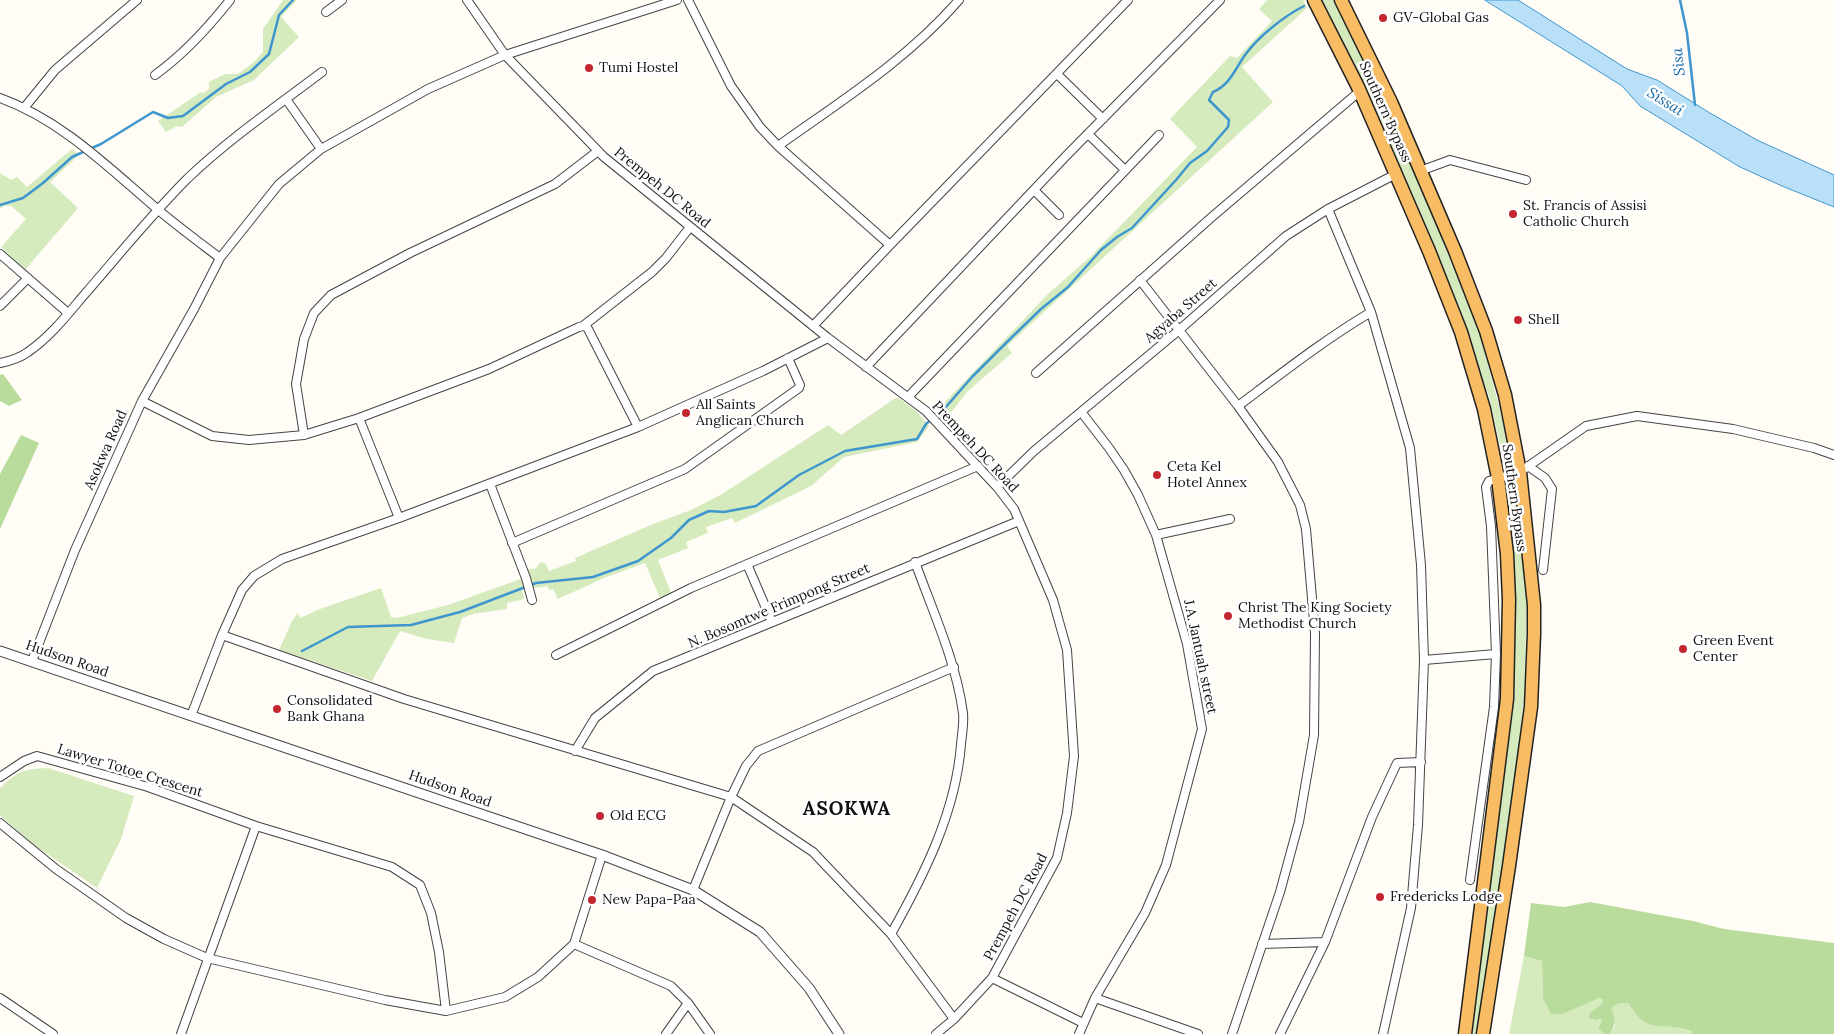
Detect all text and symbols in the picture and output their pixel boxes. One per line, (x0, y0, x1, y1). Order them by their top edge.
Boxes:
place label: GV-Global Gas (1393, 10, 1489, 26)
marker: GV-Global Gas (1377, 12, 1389, 24)
water label: Sisa (1669, 47, 1689, 77)
street label: Southern Bypass (1355, 59, 1415, 165)
place label: Tumi Hostel (599, 60, 678, 76)
marker: Tumi Hostel (583, 62, 595, 74)
water label: Sissai (1644, 84, 1686, 120)
street label: Prempeh DC Road (610, 144, 714, 232)
place label: St. Francis of Assisi Catholic Church (1523, 198, 1647, 230)
marker: St. Francis of Assisi Catholic Church (1507, 208, 1519, 220)
street label: Agyaba Street (1141, 275, 1221, 347)
place label: Shell (1528, 312, 1560, 328)
marker: Shell (1512, 314, 1524, 326)
place label: All Saints Anglican Church (696, 397, 804, 430)
street label: Prempeh DC Road (928, 398, 1022, 496)
marker: All Saints Anglican Church (680, 407, 692, 419)
street label: Asokwa Road (81, 408, 131, 492)
street label: Southern Bypass (1498, 443, 1530, 553)
place label: Ceta Kel Hotel Annex (1167, 459, 1247, 492)
marker: Ceta Kel Hotel Annex (1151, 469, 1163, 481)
street label: N. Bosomtwe Frimpong Street (686, 560, 872, 652)
street label: J.A. Jantuah street (1180, 598, 1220, 716)
place label: Christ The King Society Methodist Church (1238, 600, 1392, 632)
marker: Christ The King Society Methodist Church (1222, 610, 1234, 622)
place label: Green Event Center (1693, 633, 1774, 666)
street label: Hudson Road (23, 637, 111, 681)
marker: Green Event Center (1677, 643, 1689, 655)
place label: Consolidated Bank Ghana (287, 693, 373, 726)
marker: Consolidated Bank Ghana (271, 703, 283, 715)
street label: Lawyer Totoe Crescent (55, 741, 205, 801)
street label: Hudson Road (406, 767, 494, 811)
district label: ASOKWA (802, 799, 892, 821)
place label: Old ECG (610, 808, 666, 824)
marker: Old ECG (594, 810, 606, 822)
street label: Prempeh DC Road (981, 851, 1051, 963)
place label: Fredericks Lodge (1390, 889, 1502, 905)
marker: Fredericks Lodge (1374, 891, 1386, 903)
place label: New Papa-Paa (602, 892, 696, 908)
marker: New Papa-Paa (586, 894, 598, 906)

